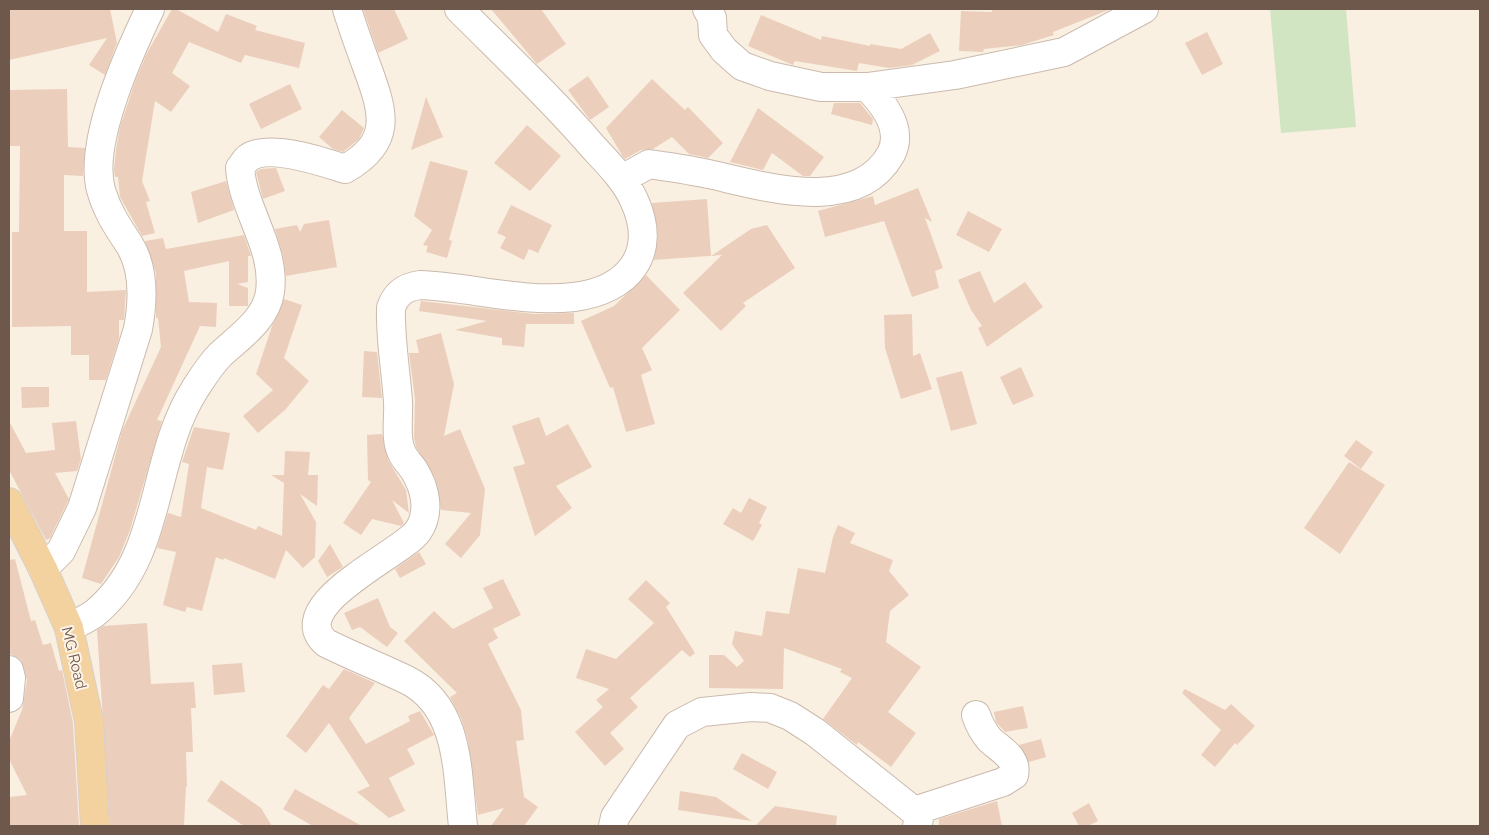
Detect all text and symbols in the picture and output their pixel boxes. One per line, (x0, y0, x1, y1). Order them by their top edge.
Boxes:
street label: MG Road (58, 625, 90, 691)

